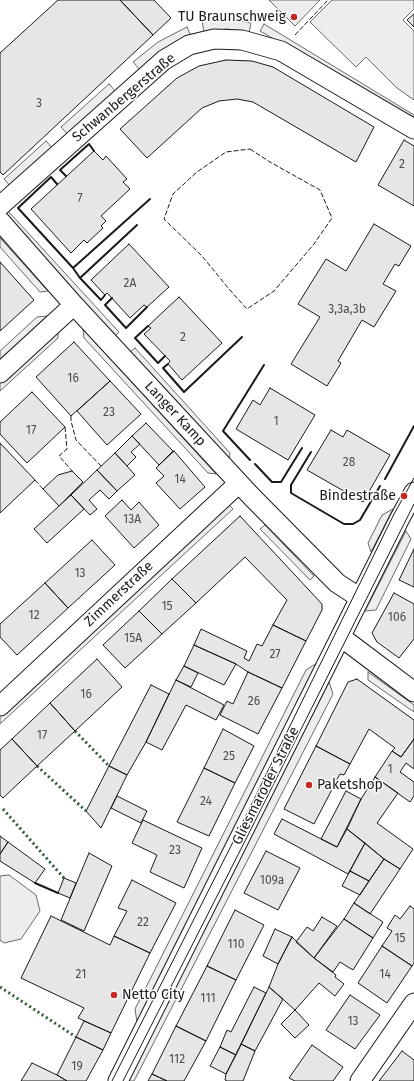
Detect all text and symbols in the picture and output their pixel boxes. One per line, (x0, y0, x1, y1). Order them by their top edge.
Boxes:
place label: TU Braunschweig (178, 9, 286, 25)
marker: TU Braunschweig (289, 12, 299, 22)
street label: Schwanbergerstraße (69, 50, 179, 146)
house number: 3 (36, 97, 42, 111)
house number: 2 (399, 158, 405, 172)
house number: 7 (77, 192, 83, 206)
house number: 2A (124, 277, 136, 291)
house number: 3,3a,3b (328, 303, 366, 317)
house number: 2 (180, 331, 186, 345)
house number: 16 (67, 372, 79, 386)
street label: Langer Kamp (141, 378, 209, 450)
house number: 23 (103, 406, 115, 420)
house number: 1 (273, 415, 279, 429)
house number: 17 (26, 424, 36, 438)
house number: 28 (343, 456, 355, 470)
house number: 14 (174, 473, 186, 487)
place label: Bindestraße (319, 488, 396, 504)
marker: Bindestraße (399, 491, 409, 501)
house number: 13A (123, 513, 141, 527)
street label: Zimmerstraße (81, 558, 157, 630)
house number: 13 (74, 567, 86, 581)
house number: 15 (161, 600, 173, 614)
house number: 12 (28, 609, 40, 623)
house number: 106 (388, 611, 406, 625)
house number: 15A (124, 632, 142, 646)
house number: 27 (269, 648, 281, 662)
house number: 16 (80, 688, 92, 702)
house number: 26 (248, 695, 260, 709)
street label: Gliesmaroder Straße (229, 724, 303, 848)
house number: 17 (37, 729, 47, 743)
house number: 25 (223, 750, 235, 764)
house number: 1 (387, 763, 393, 777)
place label: Paketshop (317, 777, 383, 793)
marker: Paketshop (304, 780, 314, 790)
house number: 24 (200, 795, 212, 809)
house number: 23 (169, 844, 181, 858)
house number: 109a (260, 874, 284, 888)
house number: 22 (137, 916, 149, 930)
house number: 15 (394, 932, 406, 946)
house number: 110 (228, 938, 244, 952)
house number: 21 (76, 968, 86, 982)
house number: 14 (379, 968, 391, 982)
place label: Netto City (122, 987, 185, 1003)
marker: Netto City (109, 990, 119, 1000)
house number: 111 (200, 992, 216, 1006)
house number: 13 (347, 1015, 359, 1029)
house number: 112 (169, 1053, 185, 1067)
house number: 19 (71, 1060, 83, 1074)

